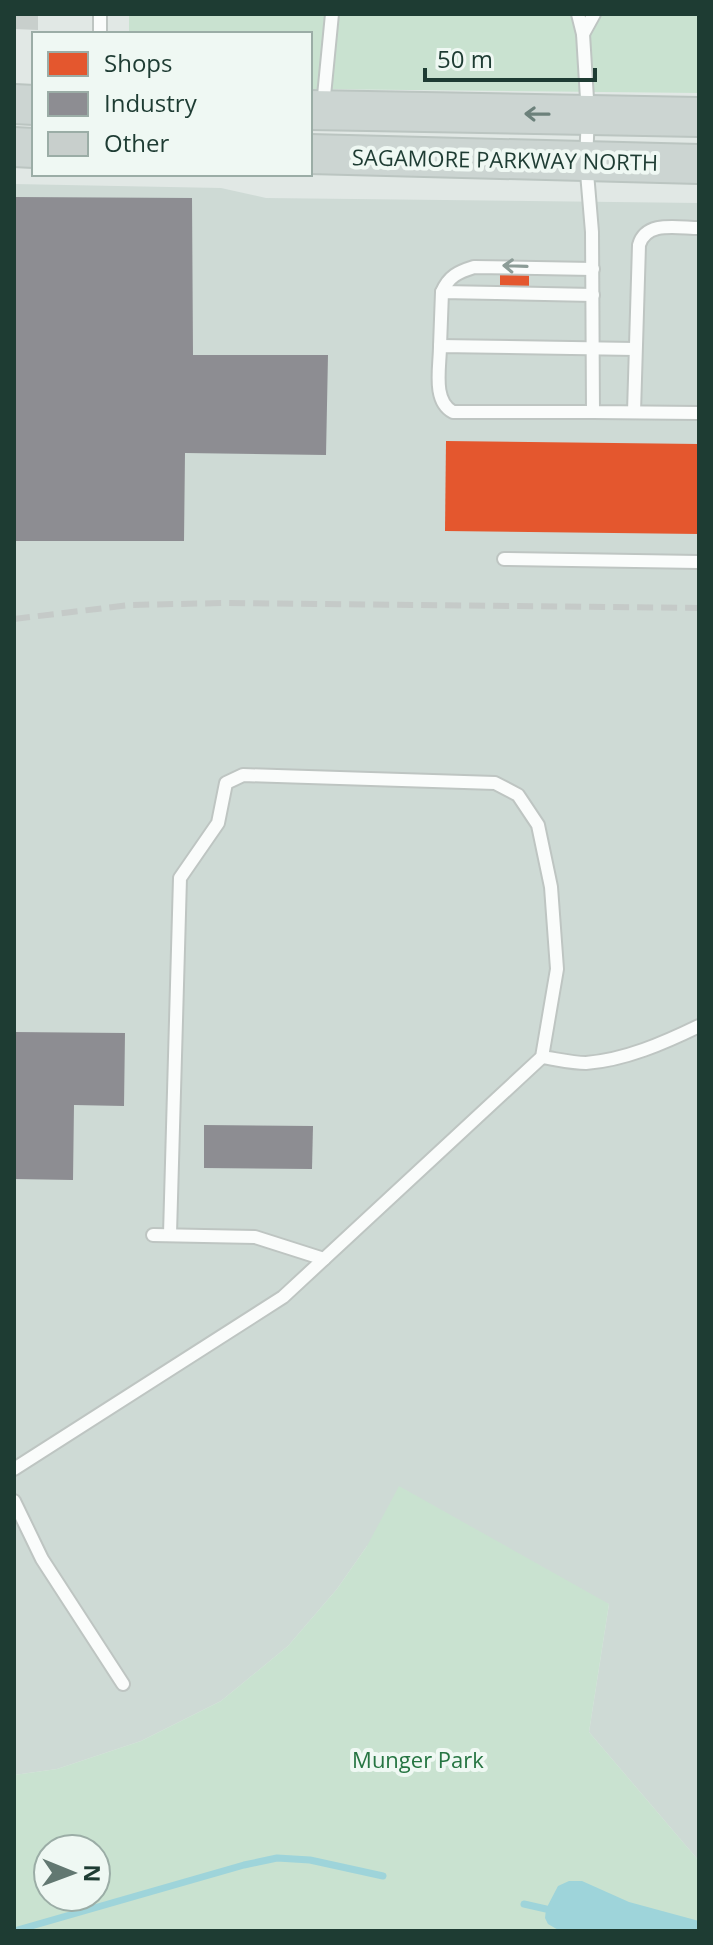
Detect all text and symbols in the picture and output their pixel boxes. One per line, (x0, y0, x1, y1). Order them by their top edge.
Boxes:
legend (32, 32, 312, 176)
scale bar (425, 32, 595, 82)
text: 50 m (437, 42, 493, 75)
text: Shops (104, 46, 172, 79)
text: Industry (104, 86, 198, 119)
one-way arrow (524, 106, 551, 122)
text: Other (104, 126, 169, 159)
street label: SAGAMORE PARKWAY NORTH (352, 141, 658, 177)
one-way arrow (502, 259, 529, 274)
park label: Munger Park (352, 1744, 484, 1774)
north arrow (32, 1833, 112, 1913)
text: N (78, 1864, 108, 1883)

